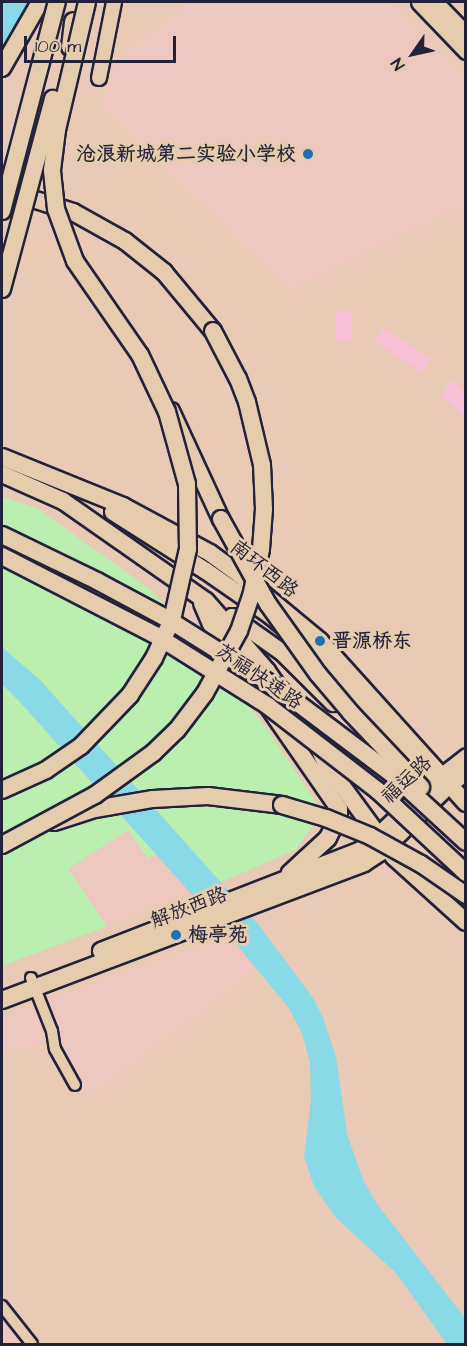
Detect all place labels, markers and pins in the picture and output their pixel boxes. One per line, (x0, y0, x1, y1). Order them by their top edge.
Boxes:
place label: 沧浪新城第二实验小学校 (76, 142, 296, 166)
marker: 沧浪新城第二实验小学校 (301, 147, 315, 161)
place label: 晋源桥东 (332, 629, 412, 653)
marker: 晋源桥东 (313, 634, 327, 648)
place label: 梅亭苑 (188, 923, 248, 947)
marker: 梅亭苑 (169, 928, 183, 942)

